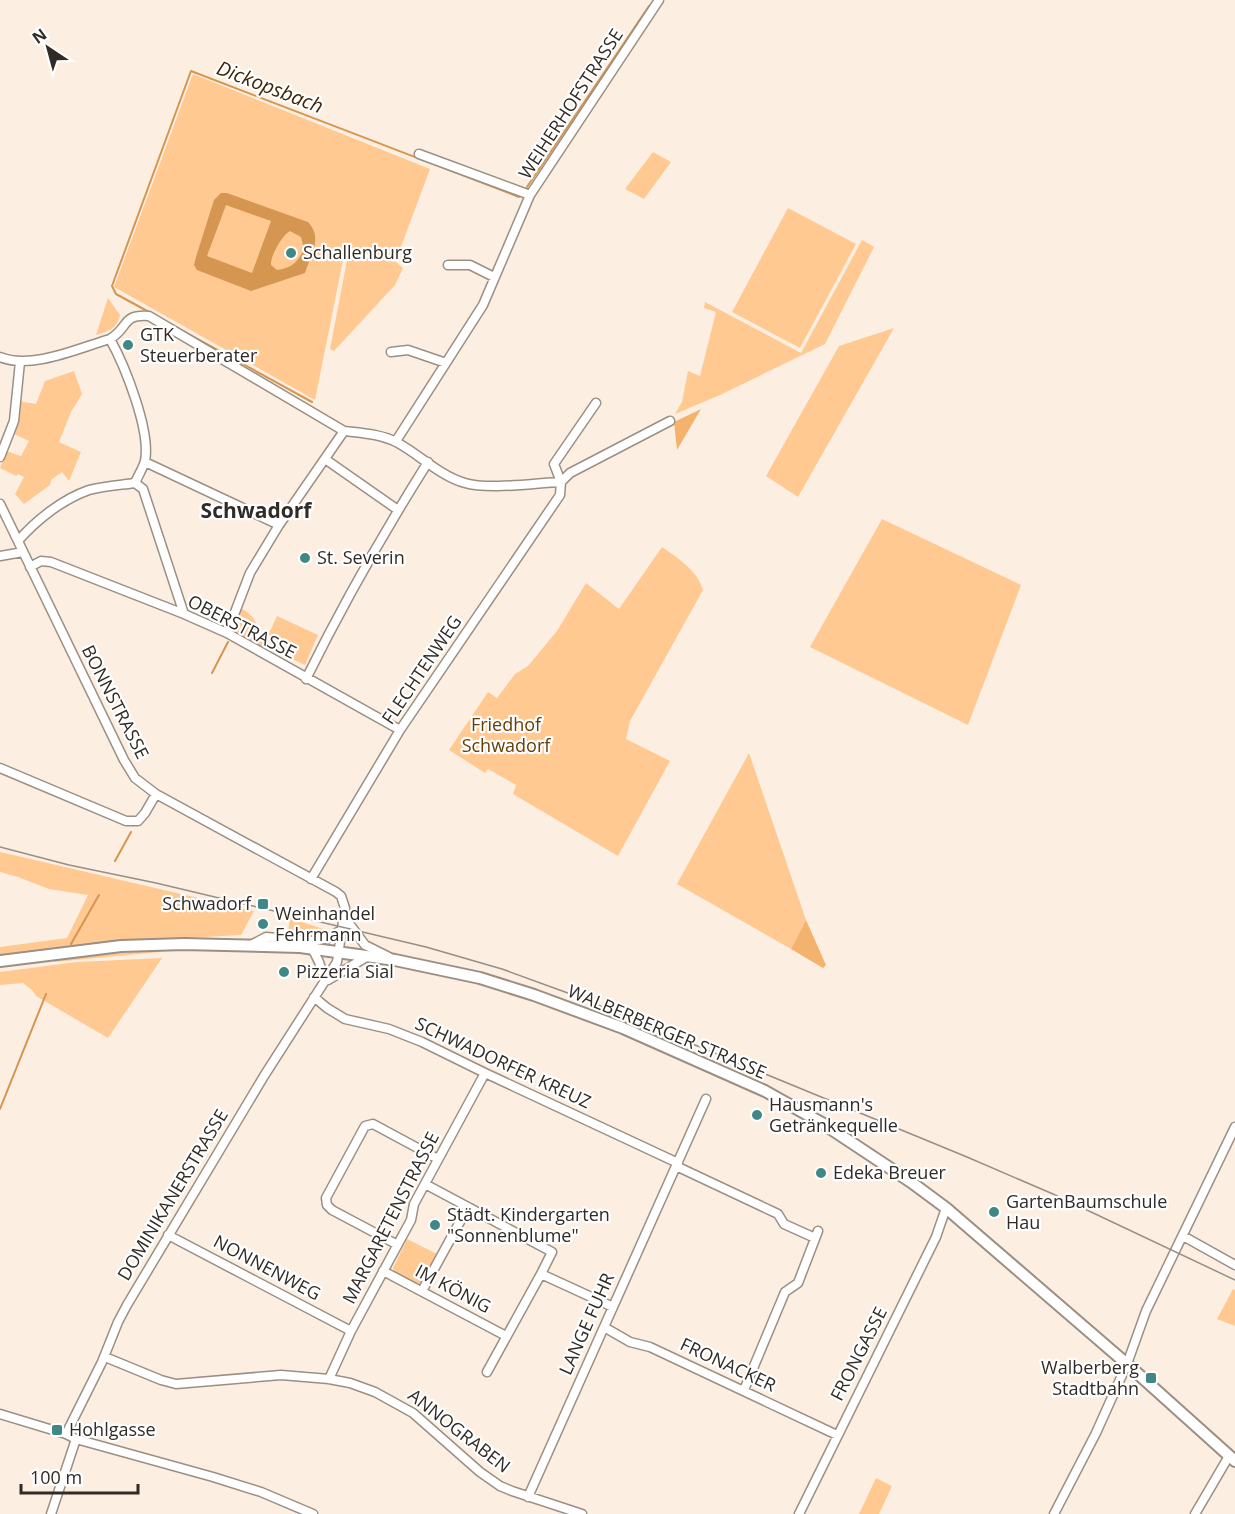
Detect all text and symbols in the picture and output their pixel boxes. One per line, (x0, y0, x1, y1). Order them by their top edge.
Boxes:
north arrow (18, 18, 78, 78)
text: N (27, 23, 51, 49)
street label: WEIHERHOFSTRASSE (513, 24, 628, 183)
water label: Dickopsbach (213, 54, 327, 119)
place label: Schallenburg (303, 240, 412, 264)
marker: Schallenburg (284, 246, 298, 260)
place label: GTK Steuerberater (140, 322, 258, 367)
marker: GTK Steuerberater (121, 338, 135, 352)
district label: Schwadorf (201, 496, 313, 524)
place label: St. Severin (317, 545, 405, 569)
marker: St. Severin (298, 551, 312, 565)
street label: OBERSTRASSE (184, 588, 301, 664)
street label: FLECHTENWEG (376, 610, 466, 729)
street label: BONNSTRASSE (77, 641, 155, 763)
park label: Friedhof Schwadorf (462, 712, 551, 757)
place label: Schwadorf (162, 891, 252, 915)
marker: Schwadorf (256, 897, 270, 911)
place label: Weinhandel Fehrmann (275, 901, 375, 946)
marker: Weinhandel Fehrmann (256, 917, 270, 931)
place label: Pizzeria Sial (296, 959, 394, 983)
marker: Pizzeria Sial (277, 965, 291, 979)
street label: WALBERBERGER STRASSE (564, 978, 770, 1084)
street label: SCHWADORFER KREUZ (412, 1011, 595, 1113)
place label: Hausmann's Getränkequelle (769, 1092, 898, 1137)
street label: DOMINIKANERSTRASSE (111, 1104, 233, 1285)
marker: Hausmann's Getränkequelle (750, 1108, 764, 1122)
street label: MARGARETENSTRASSE (336, 1128, 444, 1308)
place label: Edeka Breuer (833, 1160, 946, 1184)
marker: Edeka Breuer (814, 1166, 828, 1180)
place label: GartenBaumschule Hau (1006, 1189, 1167, 1234)
place label: Städt. Kindergarten "Sonnenblume" (447, 1202, 610, 1247)
marker: GartenBaumschule Hau (987, 1205, 1001, 1219)
marker: Städt. Kindergarten "Sonnenblume" (428, 1218, 442, 1232)
street label: NONNENWEG (210, 1229, 325, 1305)
street label: IM KÖNIG (411, 1258, 496, 1318)
street label: LANGE FUHR (553, 1269, 619, 1378)
street label: FRONGASSE (824, 1303, 892, 1405)
street label: FRONACKER (677, 1331, 780, 1397)
place label: Walberberg Stadtbahn (1041, 1355, 1139, 1400)
marker: Walberberg Stadtbahn (1144, 1371, 1158, 1385)
street label: ANNOGRABEN (404, 1383, 516, 1478)
place label: Hohlgasse (69, 1417, 156, 1441)
marker: Hohlgasse (50, 1423, 64, 1437)
scale bar (21, 1457, 138, 1495)
text: 100 m (30, 1465, 82, 1489)

